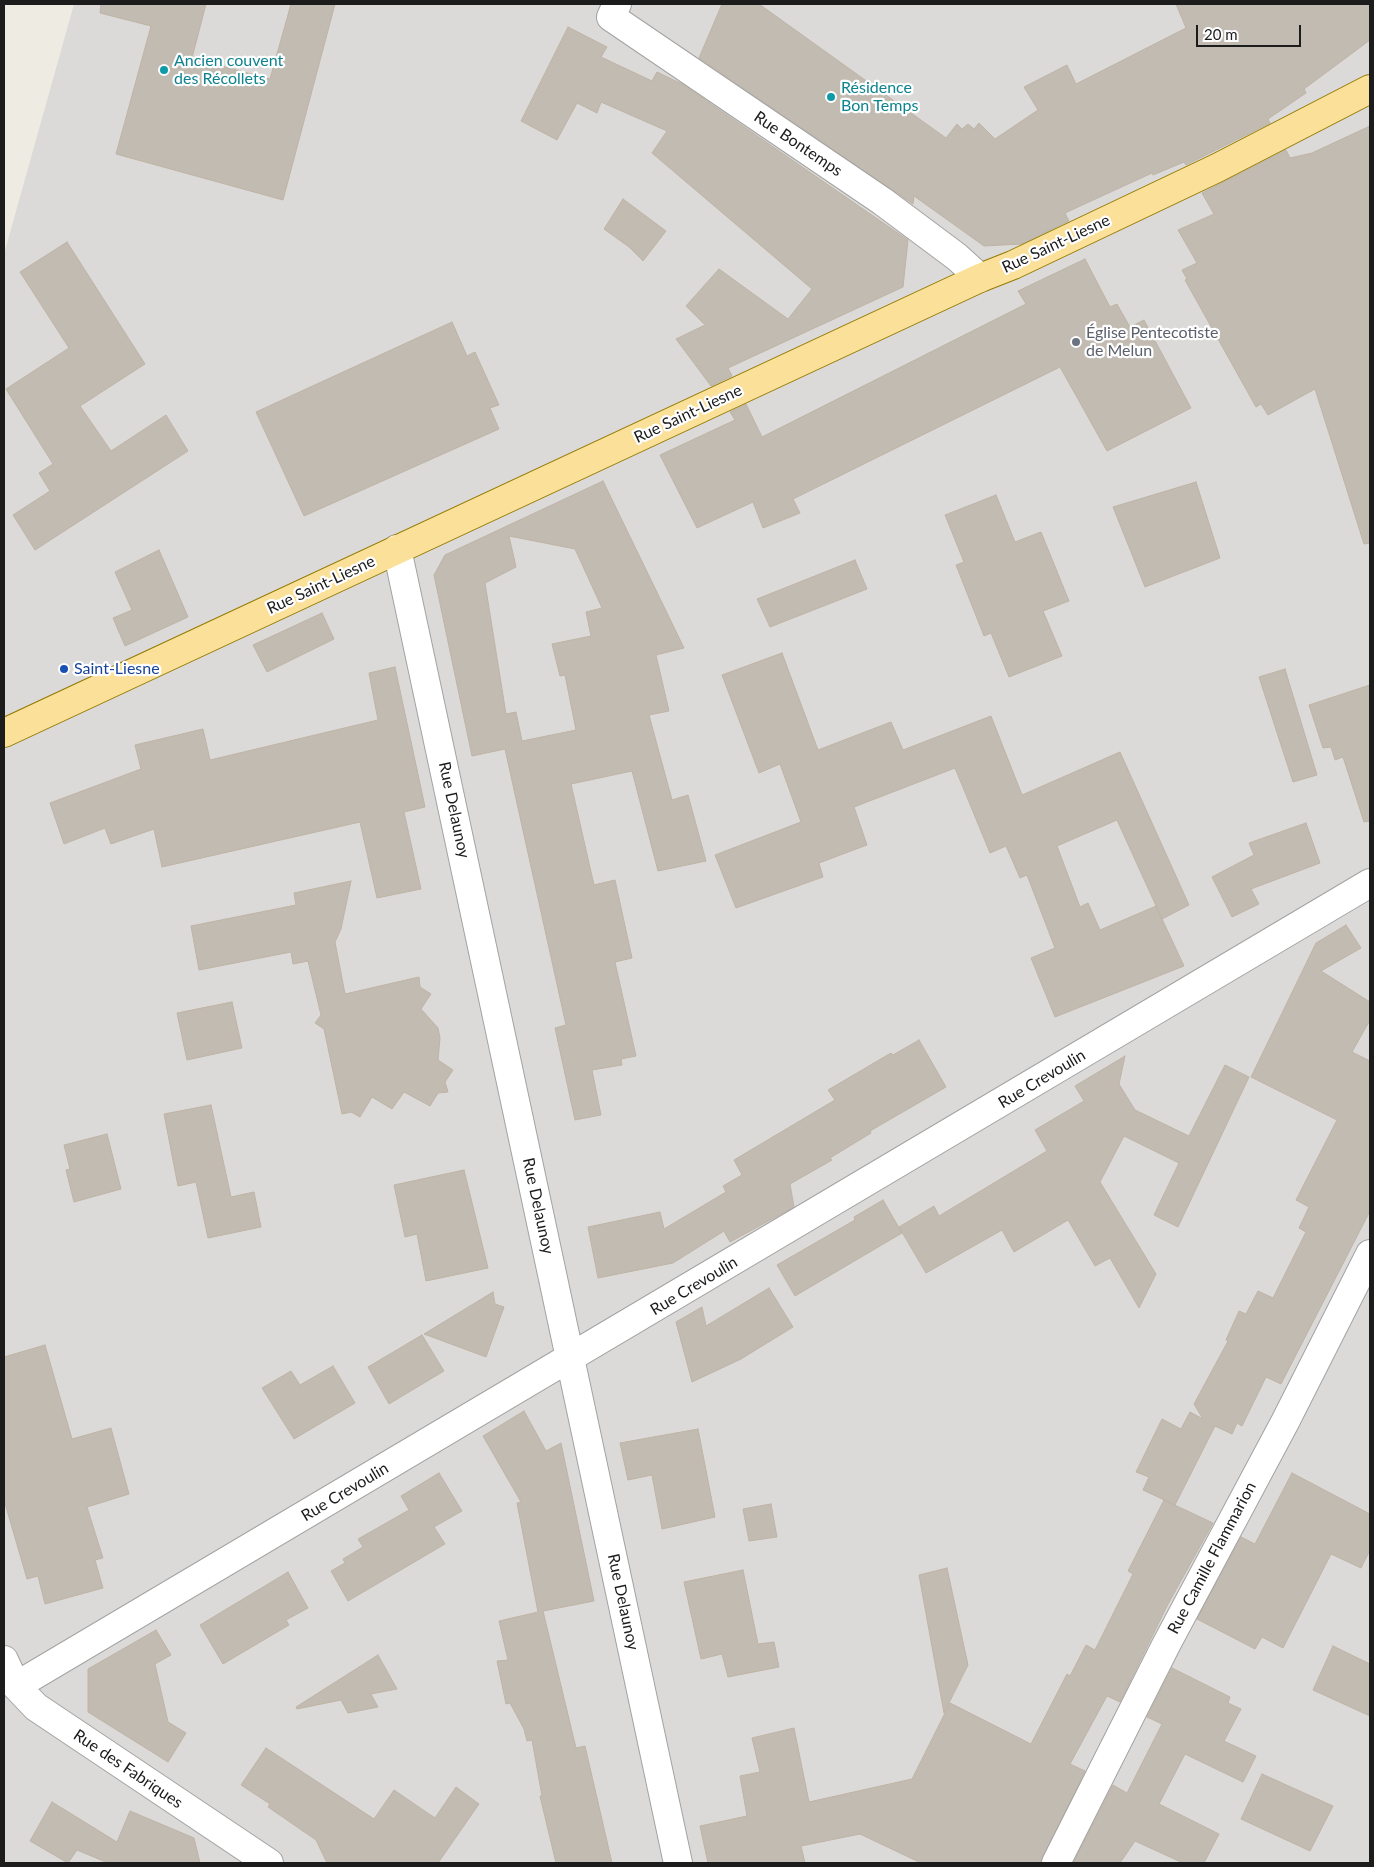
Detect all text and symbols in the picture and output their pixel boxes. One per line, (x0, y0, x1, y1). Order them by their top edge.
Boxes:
scale bar (1199, 15, 1304, 47)
text: 20 m (1204, 25, 1238, 43)
place label: Ancien couvent des Récollets (174, 51, 283, 89)
marker: Ancien couvent des Récollets (158, 64, 170, 76)
place label: Résidence Bon Temps (841, 78, 918, 116)
marker: Résidence Bon Temps (825, 91, 837, 103)
street label: Rue Bontemps (750, 107, 846, 181)
street label: Rue Saint-Liesne (999, 211, 1113, 277)
place label: Église Pentecotiste de Melun (1086, 323, 1218, 361)
marker: Église Pentecotiste de Melun (1070, 336, 1082, 348)
street label: Rue Saint-Liesne (631, 381, 745, 447)
street label: Rue Saint-Liesne (264, 552, 378, 618)
place label: Saint-Liesne (74, 659, 160, 679)
marker: Saint-Liesne (58, 663, 70, 675)
street label: Rue Delaunoy (434, 760, 474, 860)
street label: Rue Crevoulin (995, 1045, 1089, 1113)
street label: Rue Delaunoy (518, 1156, 558, 1256)
street label: Rue Crevoulin (647, 1252, 741, 1320)
street label: Rue Crevoulin (298, 1458, 392, 1526)
street label: Rue Camille Flammarion (1164, 1479, 1260, 1637)
street label: Rue Delaunoy (603, 1552, 643, 1652)
street label: Rue des Fabriques (70, 1725, 186, 1813)

